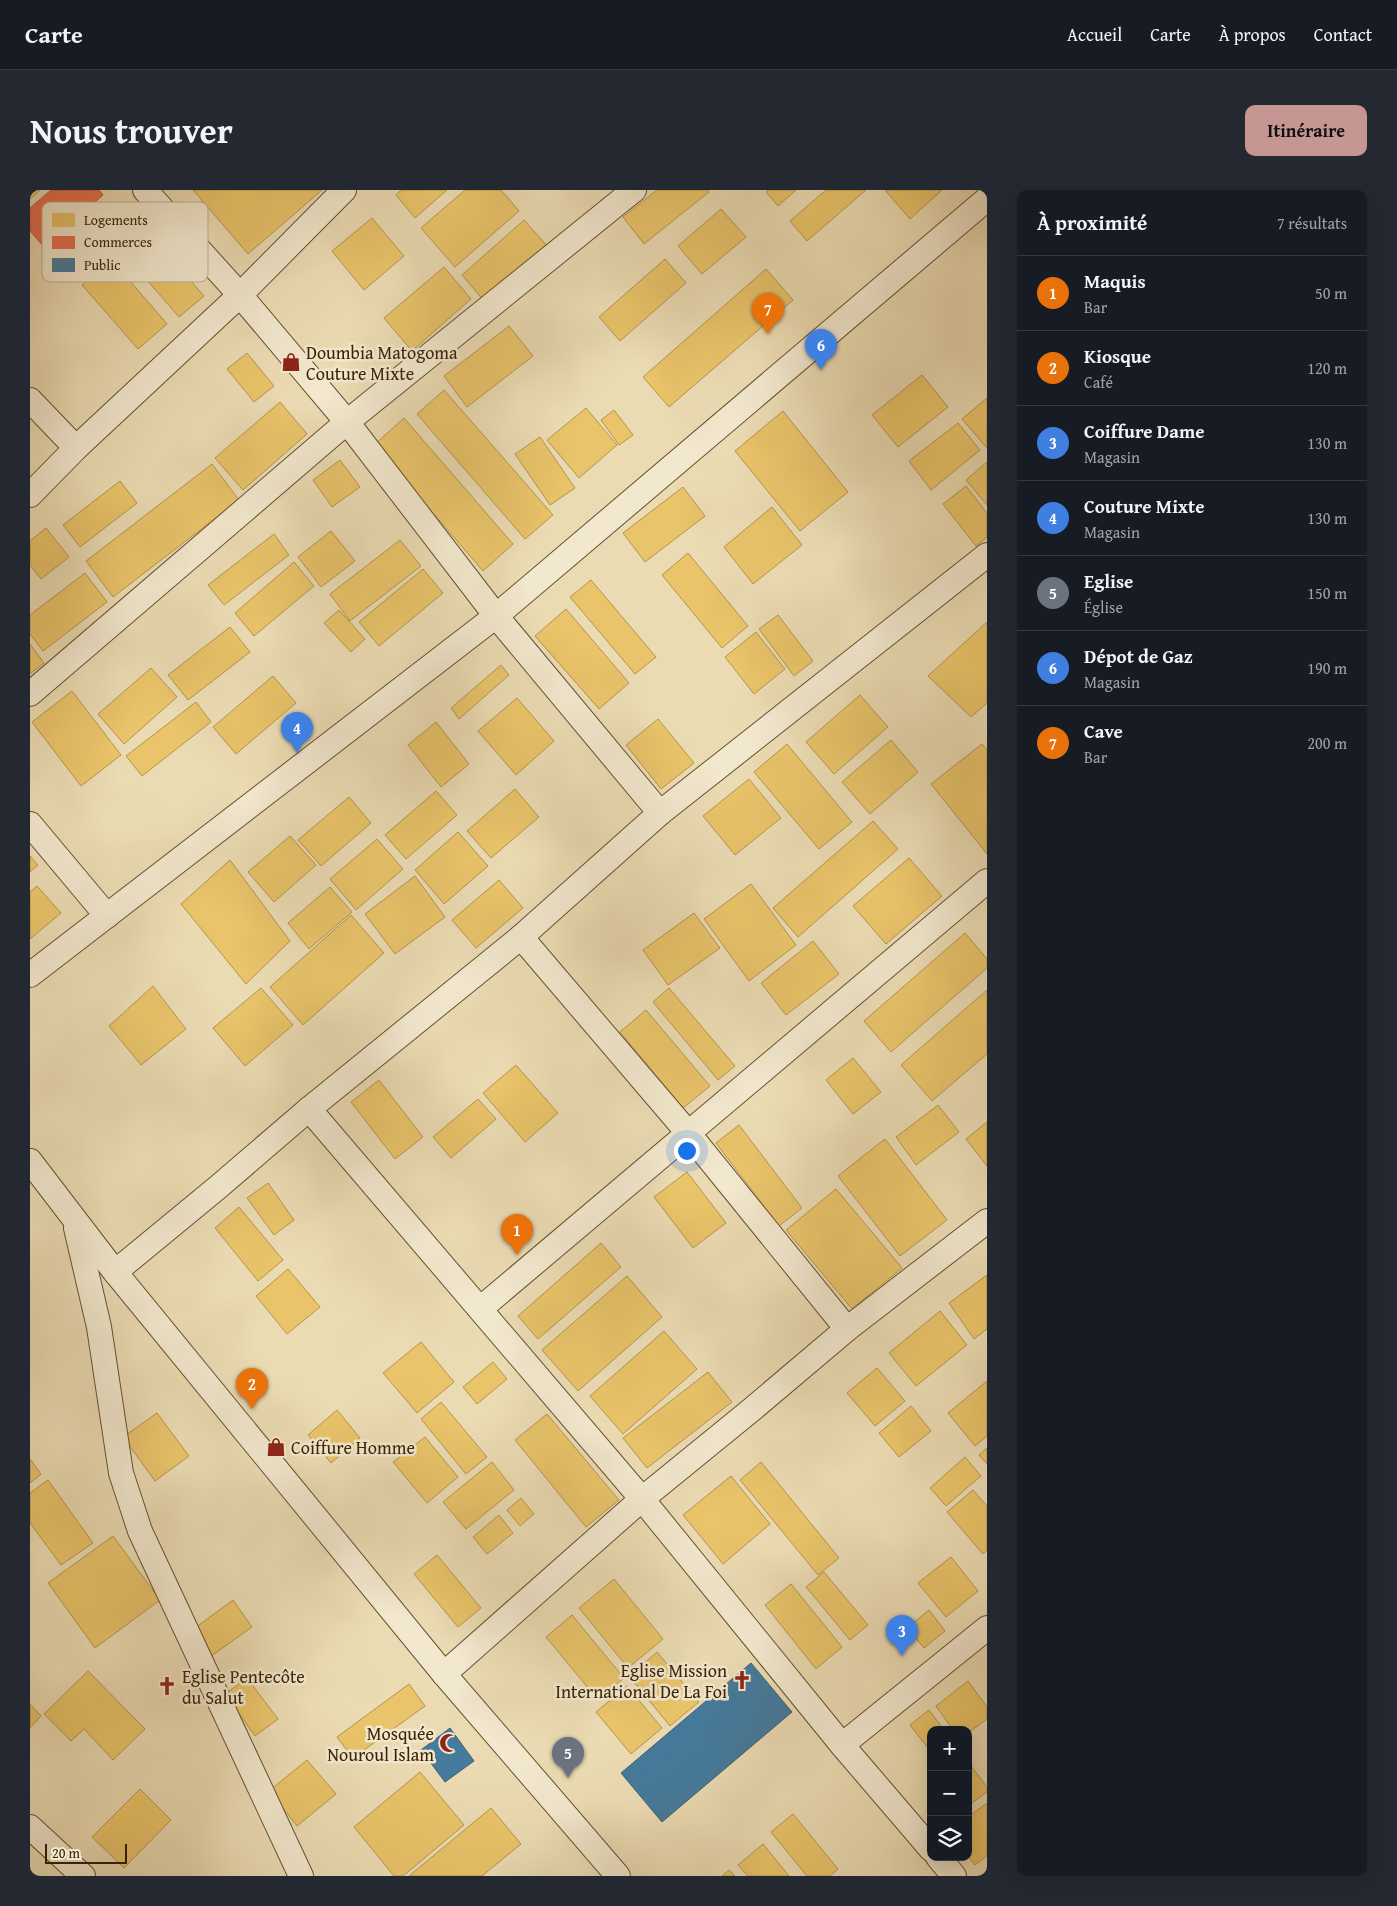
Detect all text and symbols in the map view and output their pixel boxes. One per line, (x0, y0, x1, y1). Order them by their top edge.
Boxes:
text: Carte (25, 17, 83, 52)
text: Accueil (1067, 21, 1122, 48)
text: Carte (1150, 21, 1191, 48)
text: À propos (1219, 21, 1286, 48)
text: Contact (1314, 21, 1372, 48)
text: Nous trouver (30, 105, 233, 156)
button: Itinéraire (1245, 105, 1367, 156)
legend (42, 202, 208, 282)
text: À proximité (1037, 207, 1147, 238)
text: Logements (84, 210, 148, 230)
text: 7 résultats (1277, 211, 1347, 235)
text: Commerces (84, 232, 152, 252)
text: Public (84, 255, 120, 275)
text: Maquis (1084, 267, 1146, 295)
text: 1 (1049, 281, 1057, 305)
text: 50 m (1315, 281, 1347, 305)
pin: 7 (752, 293, 784, 334)
text: Bar (1084, 295, 1107, 319)
pin: 6 (805, 329, 837, 370)
place label: Doumbia Matogoma Couture Mixte (306, 339, 458, 387)
text: Kiosque (1084, 342, 1151, 370)
shop icon: Doumbia Matogoma Couture Mixte (280, 351, 302, 373)
text: 2 (1049, 356, 1057, 380)
text: 120 m (1307, 356, 1347, 380)
text: Café (1084, 370, 1113, 394)
text: Coiffure Dame (1084, 417, 1205, 445)
text: 3 (1049, 431, 1057, 455)
text: 130 m (1307, 431, 1347, 455)
text: Magasin (1084, 445, 1140, 469)
text: Couture Mixte (1084, 492, 1205, 520)
text: 4 (1049, 506, 1057, 530)
text: 130 m (1307, 506, 1347, 530)
text: Magasin (1084, 520, 1140, 544)
text: Eglise (1084, 567, 1133, 595)
text: 5 (1049, 581, 1057, 605)
text: 150 m (1307, 581, 1347, 605)
text: Église (1084, 595, 1123, 619)
text: Dépot de Gaz (1084, 642, 1193, 670)
text: 6 (1049, 656, 1057, 680)
text: 190 m (1307, 656, 1347, 680)
text: Magasin (1084, 670, 1140, 694)
pin: 4 (281, 712, 313, 753)
text: Cave (1084, 717, 1123, 745)
text: 7 (1049, 731, 1057, 755)
text: 200 m (1307, 731, 1347, 755)
text: Bar (1084, 745, 1107, 769)
your location (674, 1138, 700, 1164)
pin: 1 (501, 1214, 533, 1255)
pin: 2 (236, 1368, 268, 1409)
place label: Coiffure Homme (291, 1434, 415, 1461)
shop icon: Coiffure Homme (265, 1436, 287, 1458)
pin: 3 (886, 1615, 918, 1656)
place label: Eglise Mission International De La Foi (555, 1657, 727, 1705)
place label: Eglise Pentecôte du Salut (182, 1663, 305, 1711)
church icon: Eglise Mission International De La Foi (731, 1669, 753, 1691)
church icon: Eglise Pentecôte du Salut (156, 1675, 178, 1697)
place label: Mosquée Nouroul Islam (327, 1720, 434, 1768)
map controls (927, 1726, 972, 1861)
button: + (927, 1726, 972, 1771)
mosque icon: Mosquée Nouroul Islam (438, 1732, 460, 1754)
pin: 5 (552, 1737, 584, 1778)
button: − (927, 1771, 972, 1816)
button: layers (927, 1816, 972, 1861)
scale bar (45, 1841, 128, 1864)
text: 20 m (52, 1843, 80, 1863)

